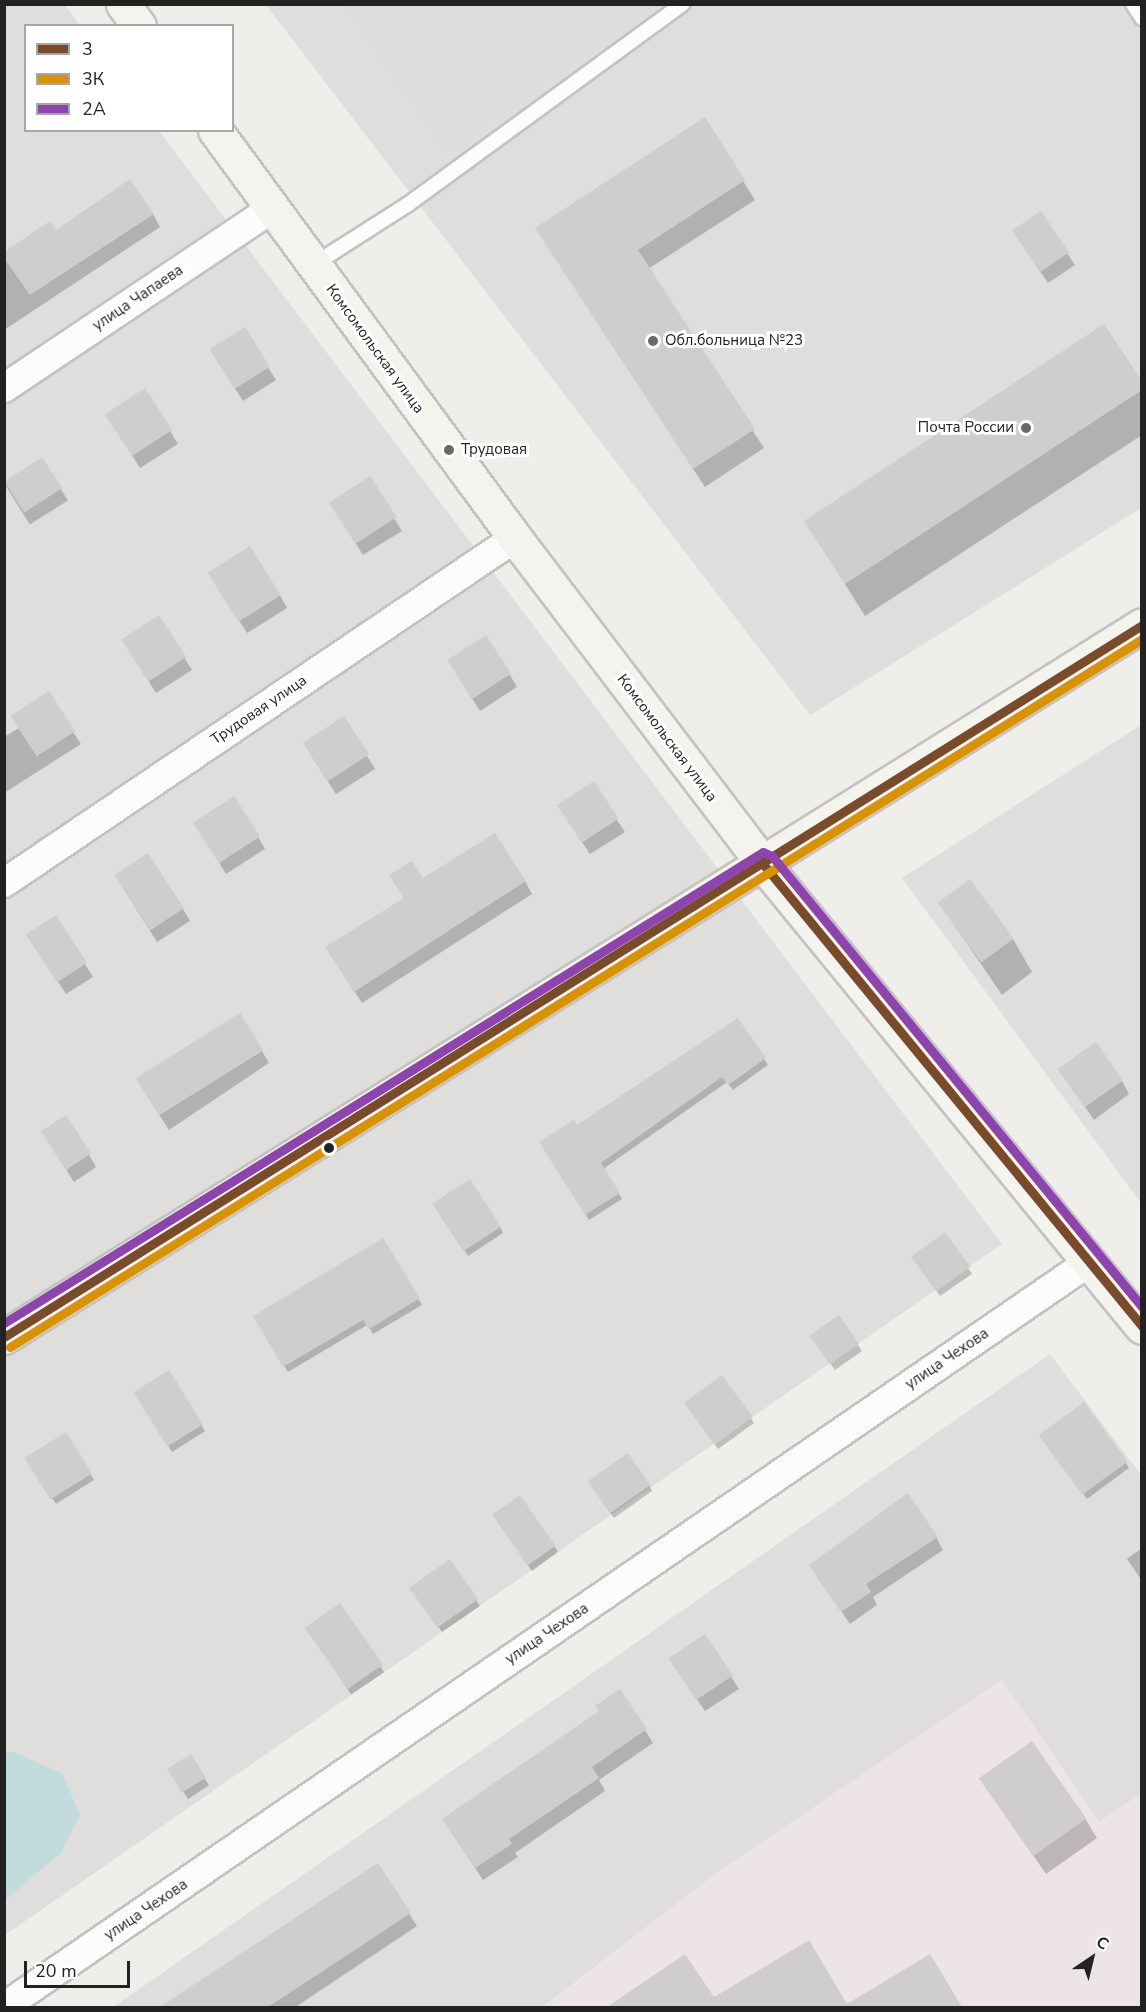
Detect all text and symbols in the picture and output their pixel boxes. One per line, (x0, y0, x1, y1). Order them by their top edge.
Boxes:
legend (24, 24, 234, 132)
text: 3 (82, 37, 93, 61)
text: 3К (82, 67, 104, 91)
text: 2А (82, 97, 106, 121)
street label: улица Чапаева (89, 261, 187, 335)
street label: Комсомольская улица (322, 281, 428, 417)
place label: Обл.больница №23 (665, 332, 803, 350)
marker: Обл.больница №23 (646, 334, 660, 348)
place label: Почта России (918, 419, 1014, 437)
marker: Почта России (1019, 421, 1033, 435)
place label: Трудовая (461, 441, 527, 459)
marker: Трудовая (442, 443, 456, 457)
street label: Трудовая улица (208, 671, 310, 749)
street label: Комсомольская улица (613, 671, 721, 805)
unlabelled marker (323, 1142, 335, 1154)
street label: улица Чехова (902, 1325, 992, 1393)
street label: улица Чехова (502, 1600, 592, 1668)
street label: улица Чехова (101, 1876, 191, 1944)
north arrow (1062, 1928, 1122, 1988)
text: С (1092, 1931, 1113, 1955)
scale bar (27, 1949, 134, 1987)
text: 20 m (35, 1959, 77, 1983)

